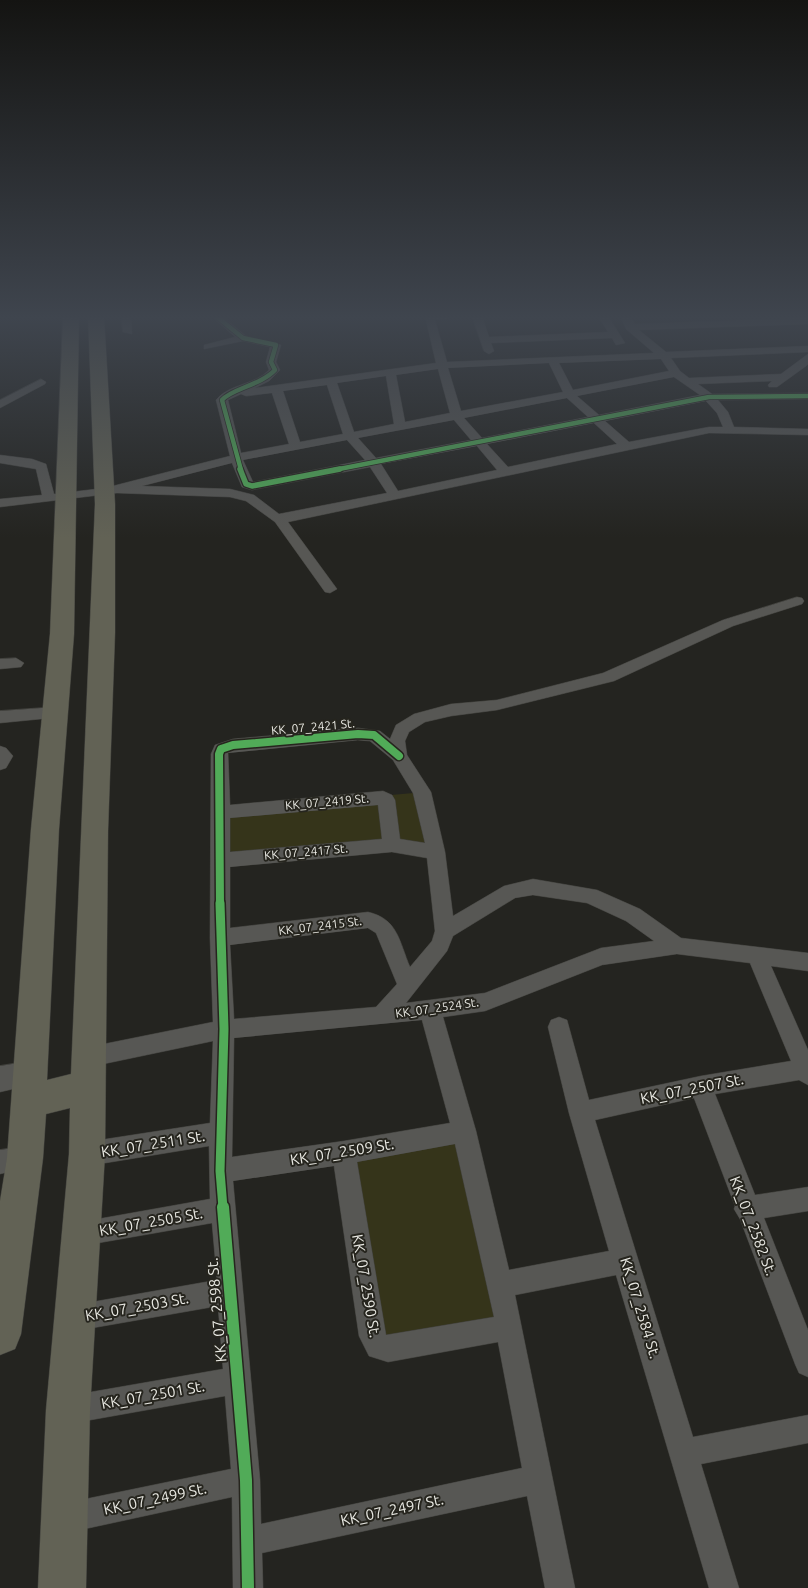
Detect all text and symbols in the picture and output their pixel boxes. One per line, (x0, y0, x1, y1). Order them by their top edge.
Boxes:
street label: KK_07_2421 St. (271, 716, 355, 737)
street label: KK_07_2419 St. (285, 791, 369, 812)
street label: KK_07_2417 St. (264, 841, 348, 862)
street label: KK_07_2415 St. (278, 914, 362, 937)
street label: KK_07_2524 St. (395, 995, 479, 1020)
street label: KK_07_2507 St. (639, 1070, 745, 1107)
street label: KK_07_2511 St. (100, 1127, 206, 1160)
street label: KK_07_2509 St. (289, 1135, 395, 1168)
street label: KK_07_2582 St. (727, 1174, 780, 1278)
street label: KK_07_2505 St. (98, 1204, 204, 1239)
street label: KK_07_2590 St. (349, 1233, 384, 1339)
street label: KK_07_2584 St. (617, 1255, 664, 1360)
street label: KK_07_2598 St. (203, 1257, 230, 1363)
street label: KK_07_2503 St. (84, 1289, 190, 1324)
street label: KK_07_2501 St. (100, 1377, 206, 1412)
street label: KK_07_2499 St. (102, 1479, 208, 1518)
street label: KK_07_2497 St. (339, 1490, 445, 1529)

